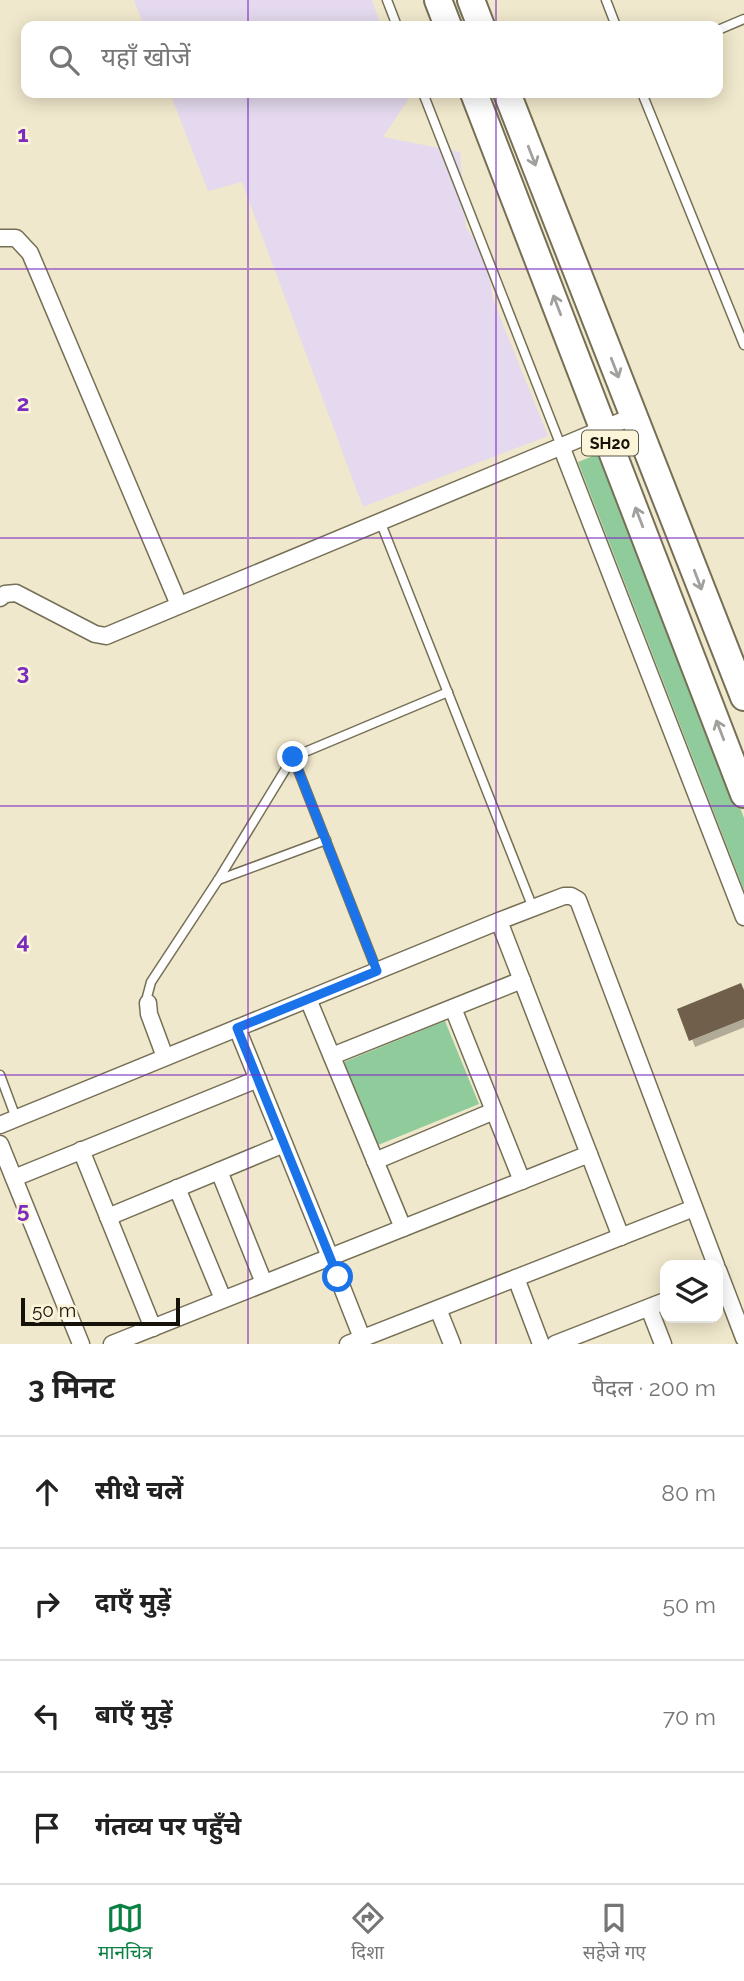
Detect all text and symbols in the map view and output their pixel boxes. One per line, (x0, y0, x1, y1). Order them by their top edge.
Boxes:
search box (21, 21, 723, 98)
icon: search (45, 41, 83, 79)
text: यहाँ खोजें (101, 42, 191, 72)
text: 1 (17, 120, 29, 147)
one-way arrow (527, 145, 540, 167)
one-way arrow (549, 295, 562, 317)
one-way arrow (610, 357, 623, 379)
text: 2 (17, 389, 29, 416)
road number: SH20 (582, 430, 638, 456)
one-way arrow (631, 507, 644, 529)
one-way arrow (693, 569, 706, 590)
text: 3 (17, 658, 29, 685)
one-way arrow (712, 720, 725, 741)
route end (277, 741, 308, 772)
text: 4 (16, 927, 30, 954)
text: 5 (17, 1196, 30, 1223)
map controls (660, 1260, 723, 1323)
button: layers (660, 1260, 723, 1323)
route start (322, 1261, 353, 1292)
scale bar (21, 1295, 180, 1327)
text: 50 m (32, 1299, 76, 1321)
text: 3 मिनट (28, 1370, 115, 1405)
text: पैदल · 200 m (592, 1374, 716, 1401)
icon: ahead (28, 1473, 66, 1511)
text: सीधे चलें (95, 1475, 183, 1505)
text: 80 m (661, 1479, 716, 1506)
icon: right (28, 1585, 66, 1623)
text: दाएँ मुड़ें (95, 1587, 171, 1617)
text: 50 m (662, 1591, 716, 1618)
icon: left (28, 1697, 66, 1735)
text: बाएँ मुड़ें (95, 1699, 173, 1729)
text: 70 m (663, 1703, 716, 1730)
icon: arrive (28, 1809, 66, 1847)
text: गंतव्य पर पहुँचे (95, 1811, 241, 1841)
tab: मानचित्र (98, 1899, 152, 1967)
tab: दिशा (349, 1899, 387, 1967)
tab: सहेजे गए (583, 1899, 646, 1967)

